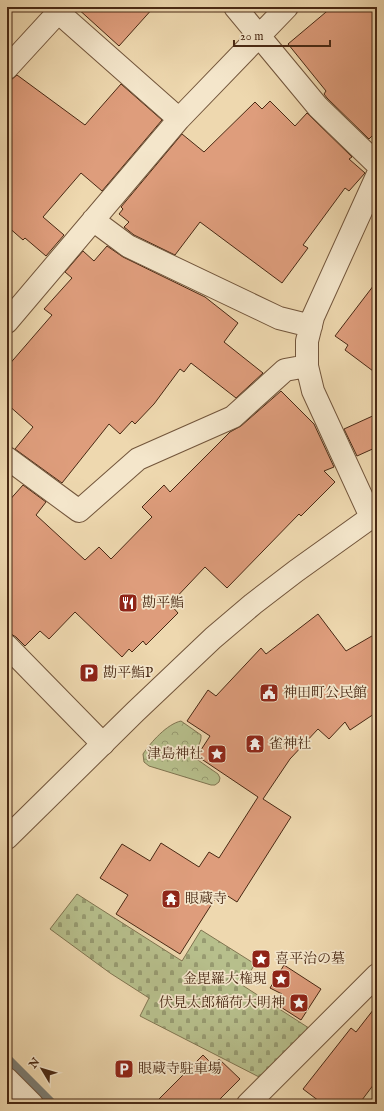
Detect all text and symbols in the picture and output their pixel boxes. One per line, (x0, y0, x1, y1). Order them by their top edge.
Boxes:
scale bar (234, 22, 330, 48)
text: 20 m (240, 29, 263, 44)
restaurant icon: 勘平鮨 (117, 592, 139, 614)
place label: 勘平鮨 (142, 594, 184, 612)
parking icon: 勘平鮨P (78, 662, 100, 684)
place label: 勘平鮨P (103, 664, 153, 682)
public building icon: 神田町公民館 (258, 682, 280, 704)
place label: 神田町公民館 (283, 684, 367, 702)
temple icon: 雀神社 (244, 733, 266, 755)
place label: 雀神社 (269, 735, 311, 753)
place icon: 津島神社 (206, 743, 228, 765)
place label: 津島神社 (147, 745, 203, 763)
temple icon: 眼蔵寺 (160, 888, 182, 910)
place label: 眼蔵寺 (185, 890, 227, 908)
place icon: 喜平治の墓 (250, 948, 272, 970)
place label: 喜平治の墓 (275, 950, 345, 968)
place icon: 金毘羅大権現 (270, 968, 292, 990)
place label: 金毘羅大権現 (183, 970, 267, 988)
place icon: 伏見太郎稲荷大明神 (288, 992, 310, 1014)
place label: 伏見太郎稲荷大明神 (159, 994, 285, 1012)
north arrow (22, 1049, 62, 1089)
text: N (26, 1055, 44, 1072)
parking icon: 眼蔵寺駐車場 (113, 1058, 135, 1080)
place label: 眼蔵寺駐車場 (138, 1060, 222, 1078)

